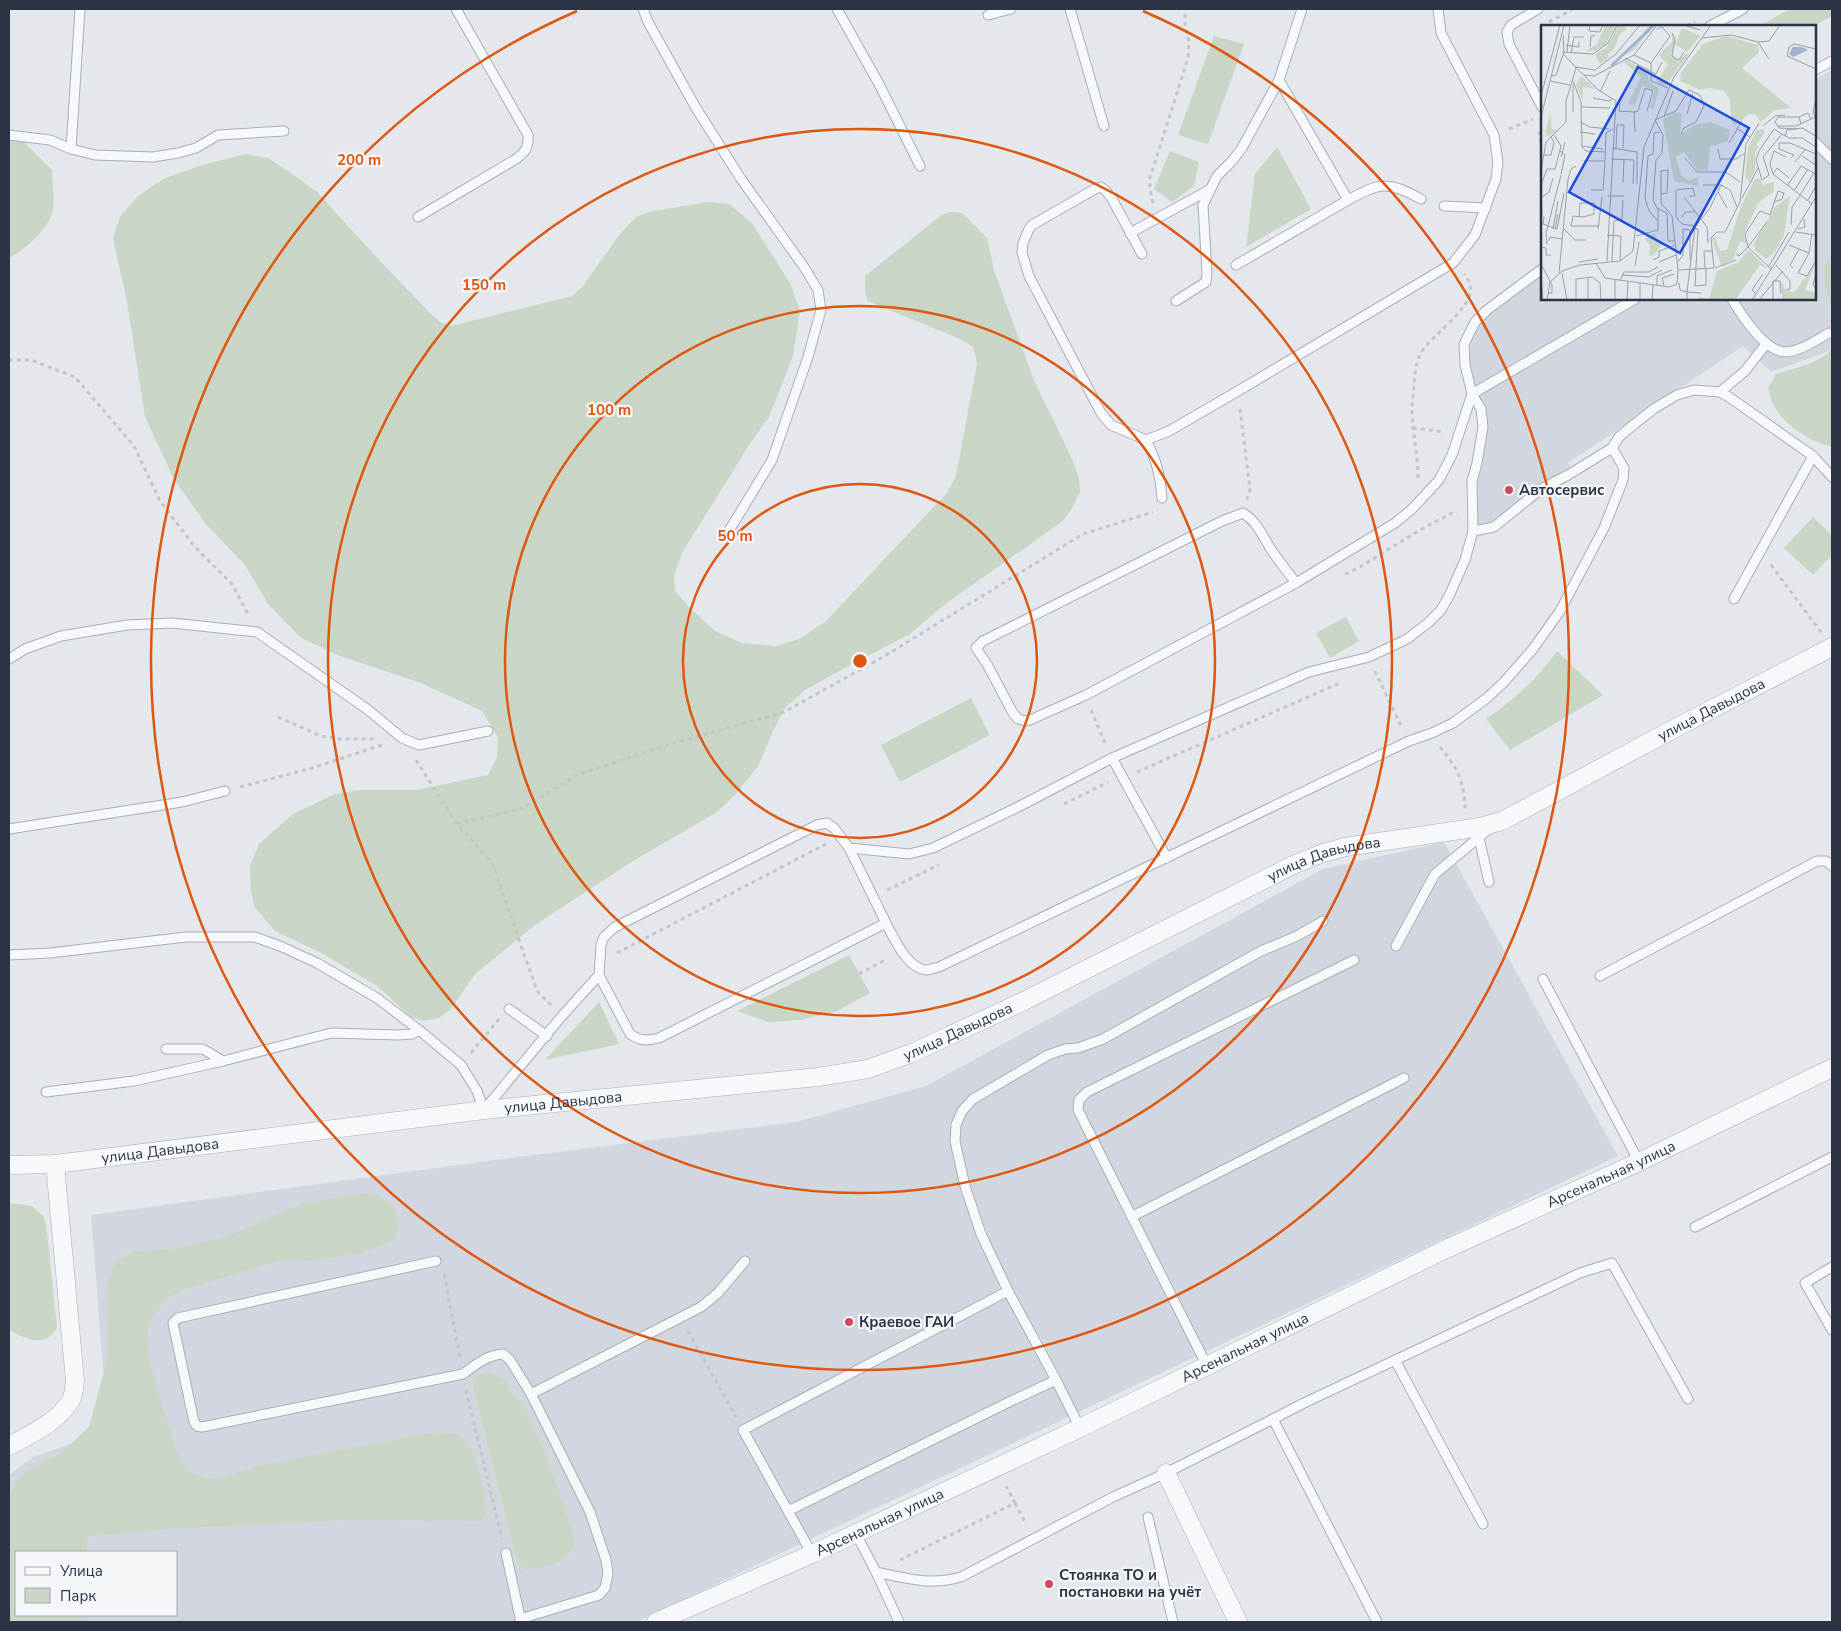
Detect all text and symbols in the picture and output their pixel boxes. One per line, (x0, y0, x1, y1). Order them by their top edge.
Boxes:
inset map (1541, 25, 1816, 300)
text: 200 m (337, 150, 381, 170)
text: 150 m (462, 275, 506, 295)
text: 100 m (587, 400, 631, 420)
place label: Автосервис (1519, 480, 1604, 500)
marker: Автосервис (1503, 484, 1515, 496)
text: 50 m (717, 526, 753, 546)
centre of rings (851, 652, 869, 670)
street label: улица Давыдова (1654, 673, 1769, 746)
street label: улица Давыдова (1264, 832, 1382, 886)
street label: улица Давыдова (900, 998, 1016, 1065)
street label: улица Давыдова (503, 1086, 623, 1118)
street label: улица Давыдова (100, 1133, 220, 1168)
street label: Арсенальная улица (1544, 1136, 1679, 1212)
street label: Арсенальная улица (1178, 1308, 1312, 1387)
place label: Краевое ГАИ (859, 1312, 954, 1332)
marker: Краевое ГАИ (843, 1316, 855, 1328)
street label: Арсенальная улица (812, 1483, 947, 1561)
legend (15, 1551, 178, 1616)
text: Улица (59, 1561, 103, 1581)
place label: Стоянка ТО и постановки на учёт (1059, 1565, 1201, 1602)
marker: Стоянка ТО и постановки на учёт (1043, 1578, 1055, 1590)
text: Парк (60, 1586, 96, 1606)

